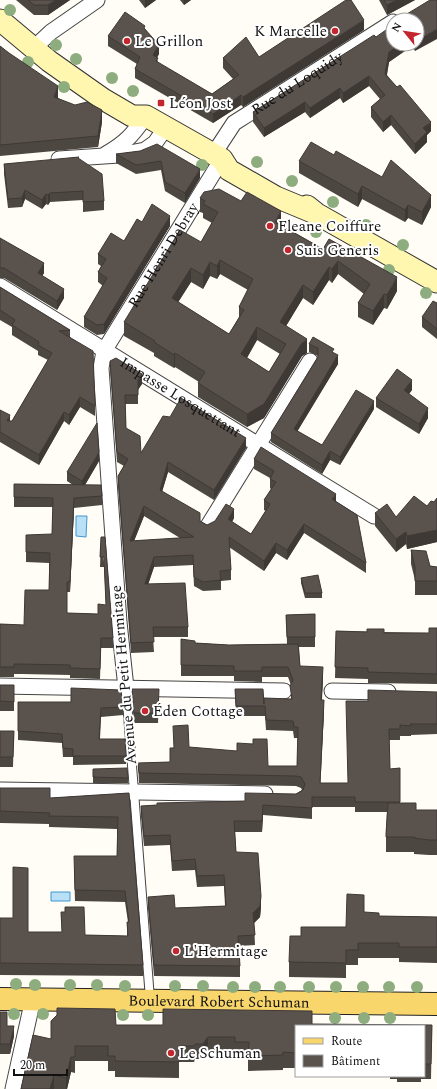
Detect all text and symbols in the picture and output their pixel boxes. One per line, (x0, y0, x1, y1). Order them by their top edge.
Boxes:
north arrow (385, 12, 425, 52)
text: N (387, 19, 406, 35)
place label: K Marcelle (254, 20, 327, 43)
marker: K Marcelle (330, 26, 340, 36)
place label: Le Grillon (135, 30, 204, 53)
marker: Le Grillon (122, 36, 132, 46)
street label: Rue du Loquidy (247, 45, 348, 121)
place label: Léon Jost (169, 92, 232, 115)
marker: Léon Jost (156, 98, 166, 108)
street label: Rue Henri Debray (122, 197, 205, 312)
place label: Fleane Coiffure (278, 215, 381, 238)
marker: Fleane Coiffure (265, 221, 275, 231)
place label: Suis Generis (296, 239, 379, 262)
marker: Suis Generis (283, 245, 293, 255)
street label: Impasse Losquettant (115, 351, 246, 443)
street label: Avenue du Petit Hermitage (105, 584, 143, 766)
place label: Éden Cottage (153, 700, 243, 723)
marker: Éden Cottage (140, 706, 150, 716)
place label: L'Hermitage (184, 940, 268, 963)
marker: L'Hermitage (171, 946, 181, 956)
street label: Boulevard Robert Schuman (128, 989, 310, 1014)
legend (295, 1025, 425, 1077)
text: Route (331, 1032, 362, 1051)
place label: Le Schuman (179, 1042, 261, 1065)
marker: Le Schuman (166, 1048, 176, 1058)
scale bar (14, 1051, 67, 1077)
text: Bâtiment (331, 1052, 380, 1071)
text: 20 m (20, 1056, 45, 1075)

